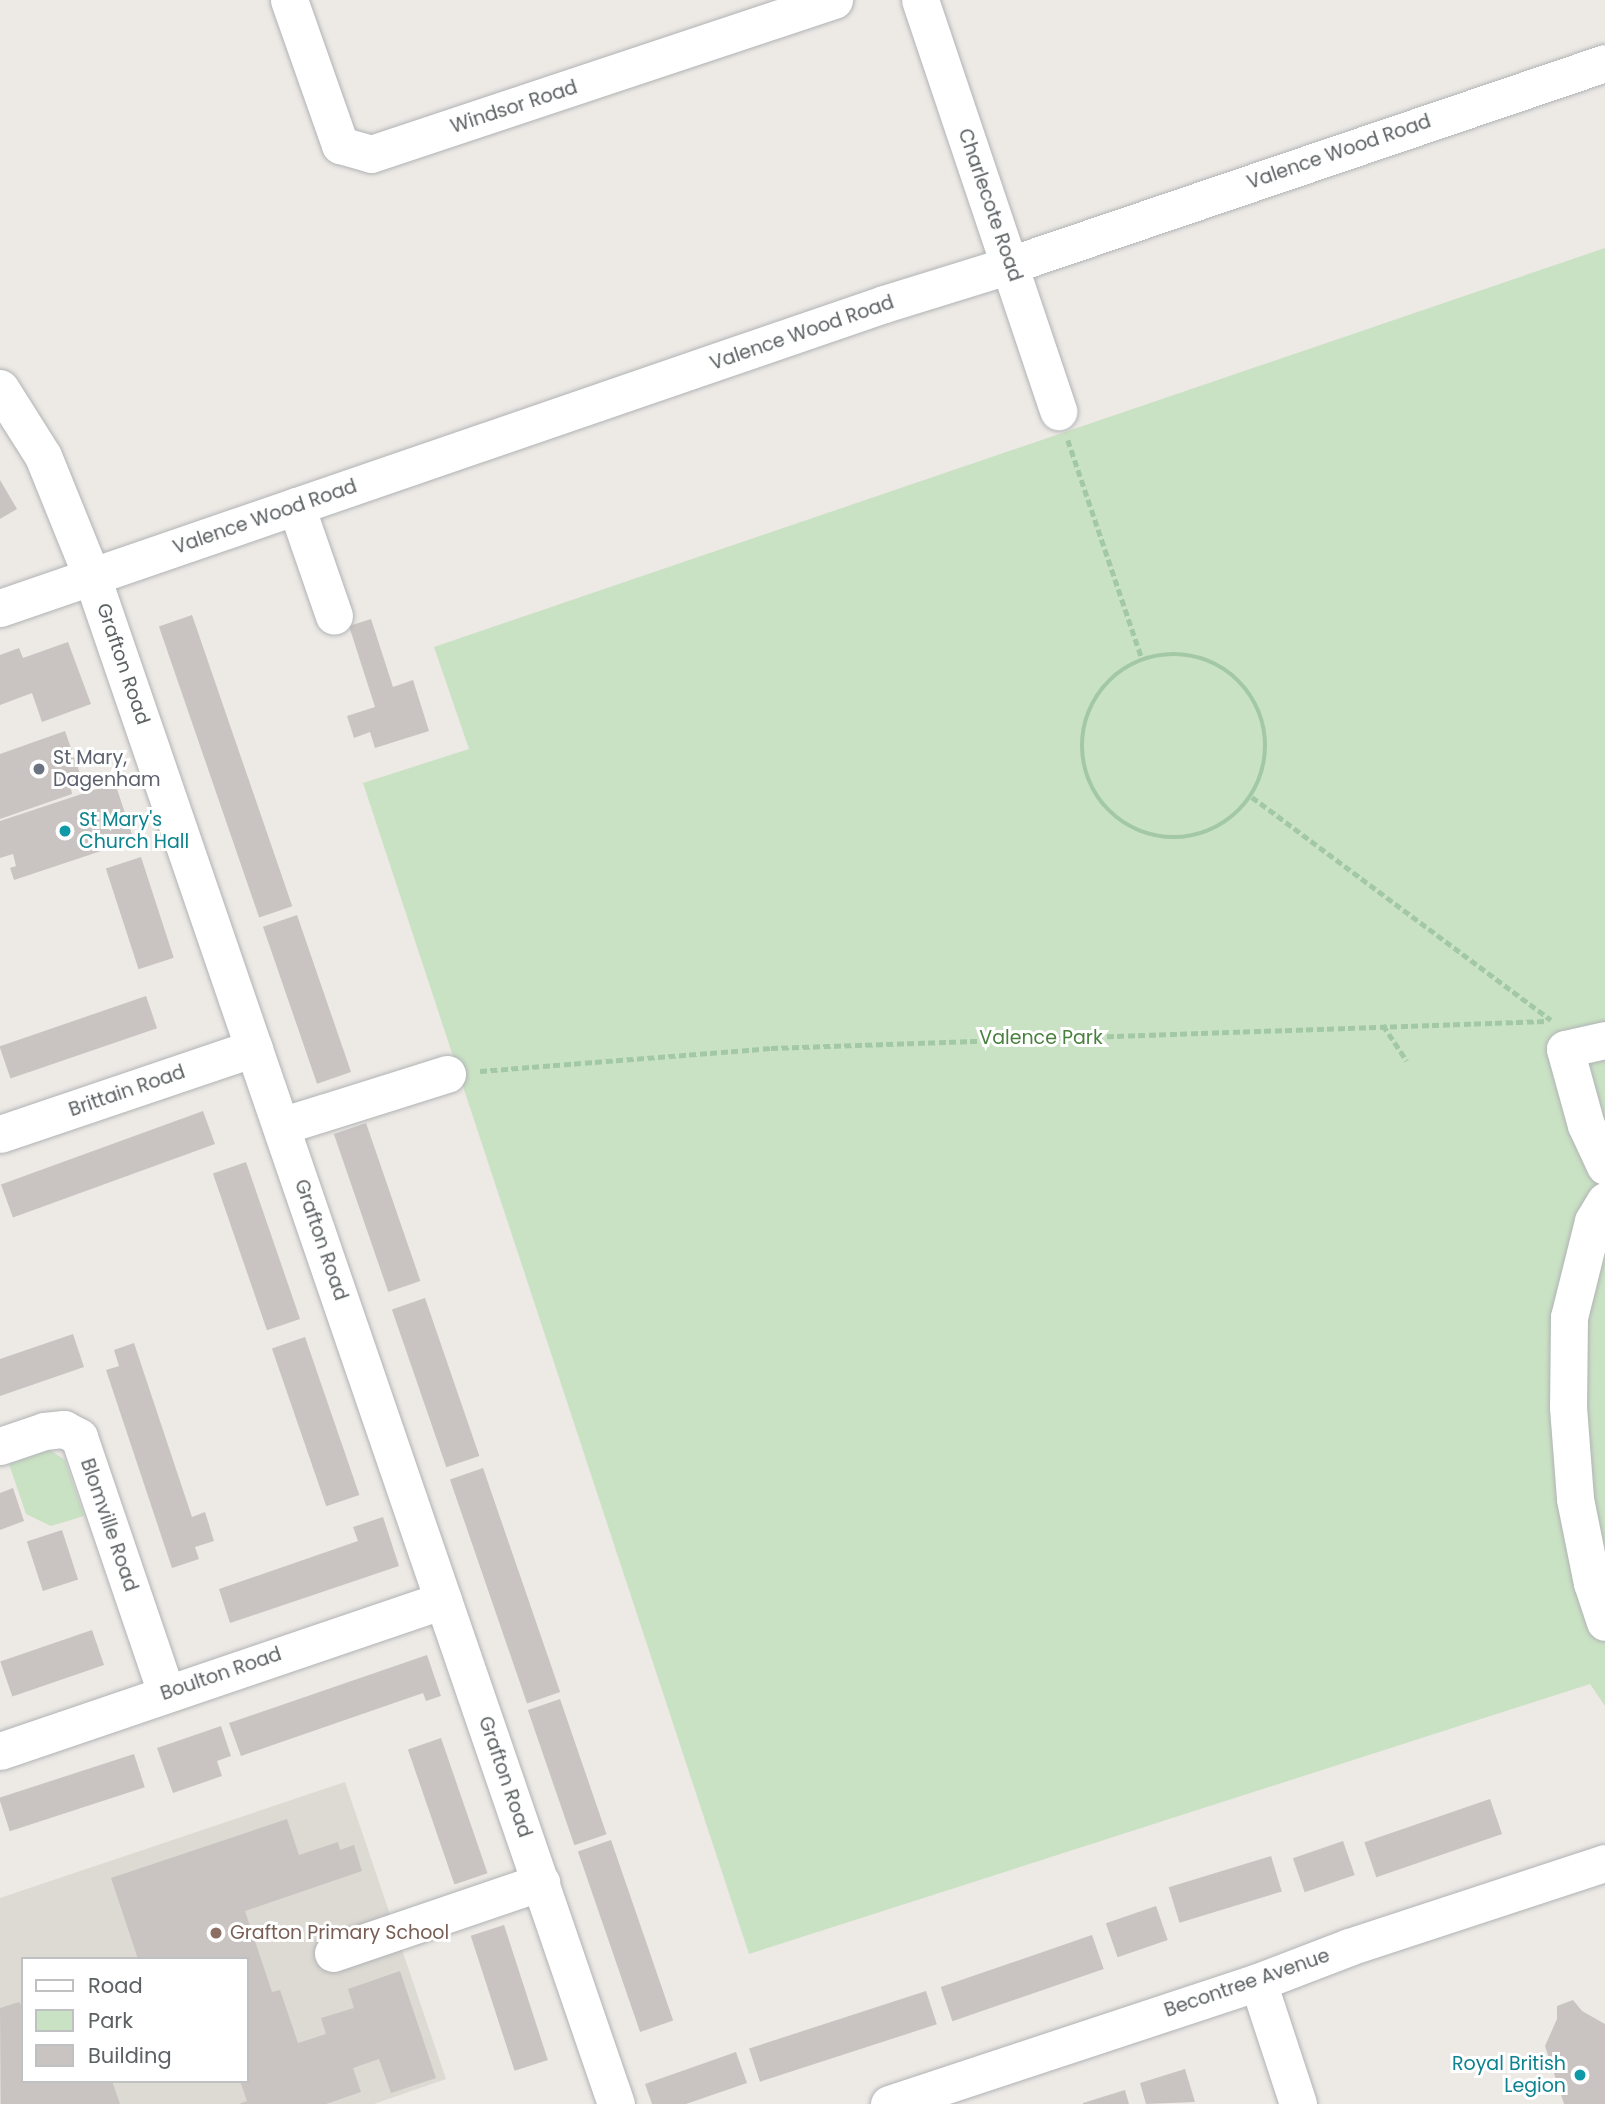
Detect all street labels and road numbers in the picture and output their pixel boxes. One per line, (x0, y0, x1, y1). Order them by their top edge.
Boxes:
street label: Windsor Road (448, 76, 580, 138)
street label: Valence Wood Road (1244, 110, 1434, 194)
street label: Charlecote Road (953, 126, 1027, 284)
street label: Valence Wood Road (707, 291, 897, 375)
street label: Valence Wood Road (170, 475, 360, 559)
street label: Grafton Road (92, 600, 154, 728)
street label: Brittain Road (66, 1060, 188, 1122)
street label: Grafton Road (290, 1176, 352, 1304)
street label: Blomville Road (76, 1456, 142, 1594)
street label: Boulton Road (158, 1643, 284, 1705)
street label: Grafton Road (474, 1713, 536, 1841)
street label: Becontree Avenue (1161, 1944, 1333, 2022)

